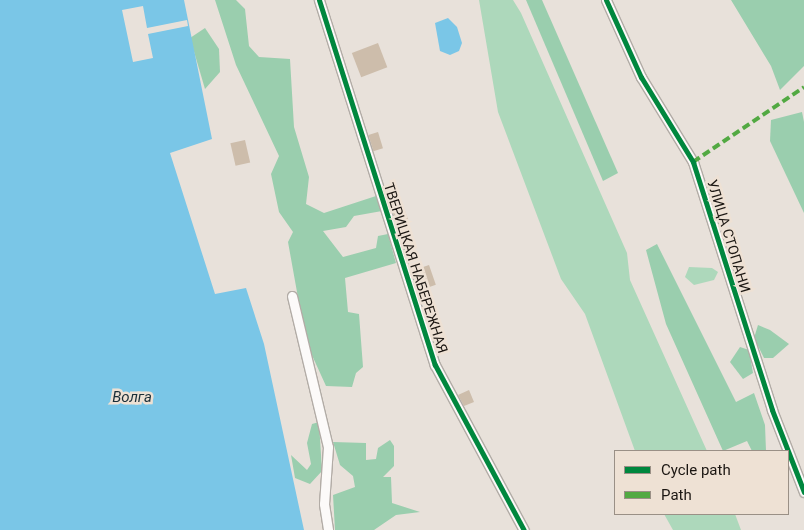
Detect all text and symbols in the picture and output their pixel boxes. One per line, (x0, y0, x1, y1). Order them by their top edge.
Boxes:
street label: УЛИЦА СТОПАНИ (704, 178, 754, 294)
street label: ТВЕРИЦКАЯ НАБЕРЕЖНАЯ (380, 181, 452, 355)
water label: Волга (112, 389, 152, 407)
legend (614, 450, 789, 515)
text: Cycle path (661, 461, 731, 479)
text: Path (661, 486, 692, 504)

